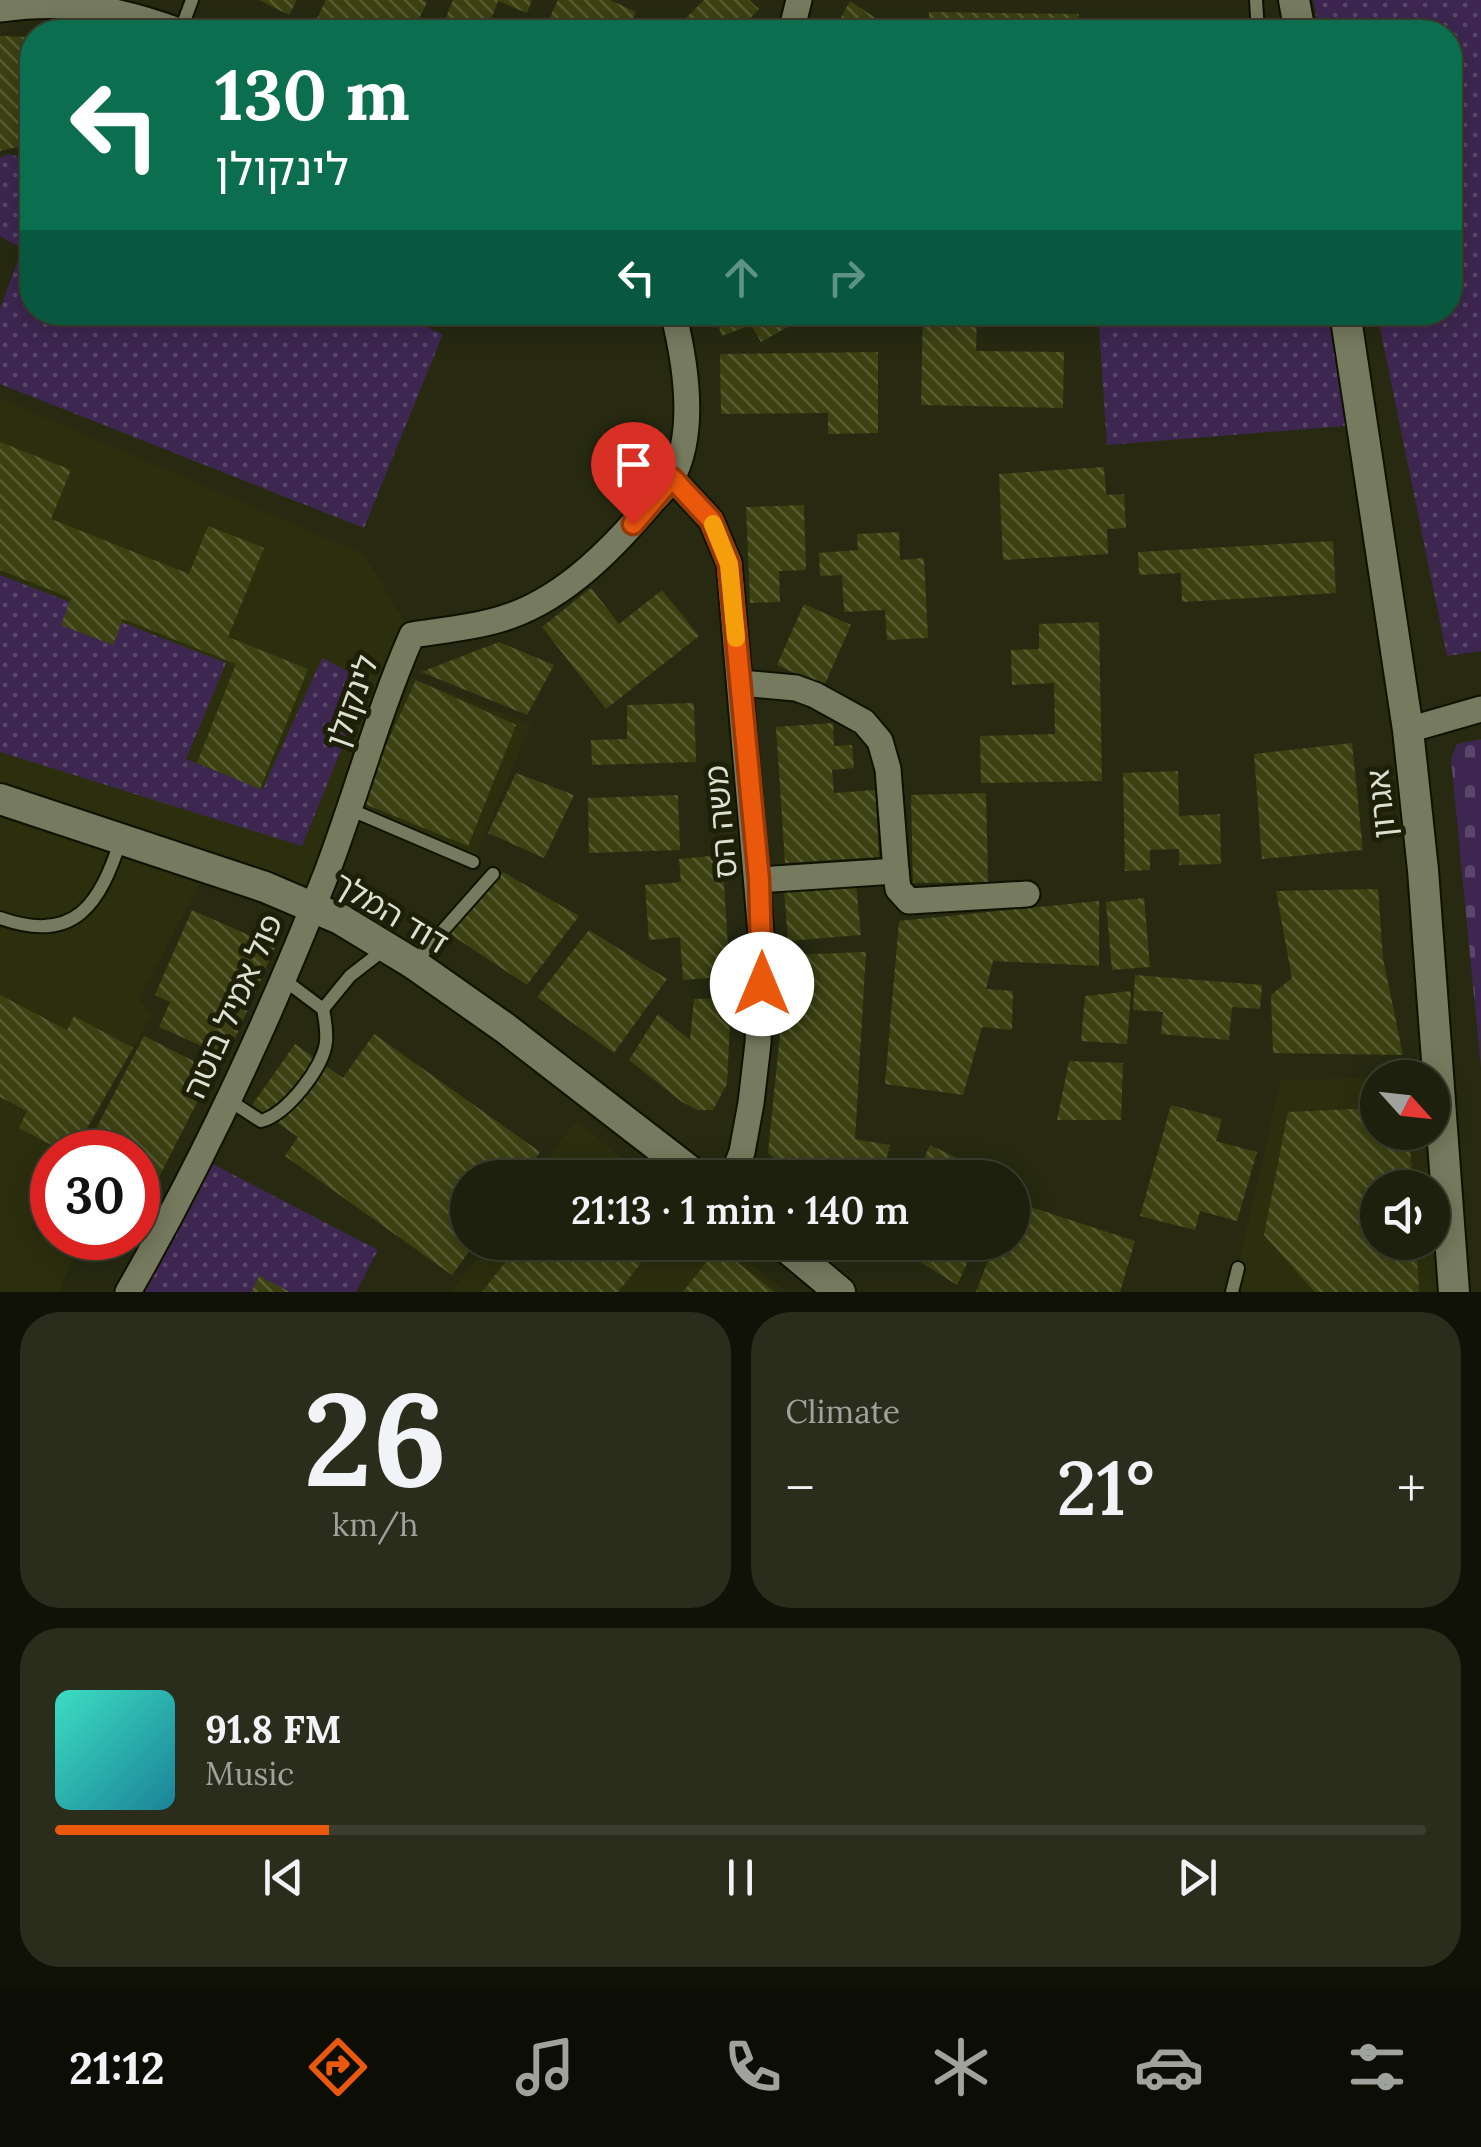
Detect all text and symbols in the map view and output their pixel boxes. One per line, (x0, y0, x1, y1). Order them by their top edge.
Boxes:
text: 130 m (215, 50, 410, 139)
icon: left (50, 60, 180, 190)
text: לינקולן (215, 140, 349, 197)
icon: left (609, 250, 664, 305)
icon: ahead (714, 250, 769, 305)
icon: right (819, 250, 874, 305)
pin (591, 422, 676, 525)
icon: arrive (606, 437, 661, 492)
street label: לינקולן (316, 649, 387, 753)
street label: משה הס (695, 764, 746, 880)
street label: אגרון (1357, 768, 1405, 841)
street label: דוד המלך (326, 862, 456, 963)
street label: פול אמיל בוטה (174, 907, 291, 1104)
position arrow (710, 932, 814, 1036)
north arrow (1360, 1060, 1450, 1150)
map controls (1360, 1060, 1450, 1260)
speed limit sign: 30 (30, 1130, 160, 1260)
button: sound (1360, 1170, 1450, 1260)
text: 21:13 · 1 min · 140 m (571, 1186, 909, 1234)
text: 26 (303, 1355, 447, 1522)
text: Climate (786, 1391, 900, 1432)
text: 21° (1056, 1440, 1155, 1536)
text: − (786, 1453, 815, 1523)
text: + (1397, 1453, 1426, 1523)
text: km/h (332, 1504, 418, 1545)
text: 91.8 FM (205, 1705, 342, 1753)
text: Music (205, 1753, 294, 1794)
icon: previous (256, 1850, 311, 1905)
icon: pause (713, 1850, 768, 1905)
icon: next (1170, 1850, 1225, 1905)
icon: directions (303, 2032, 373, 2102)
icon: music (510, 2032, 580, 2102)
icon: phone (718, 2032, 788, 2102)
icon: climate (926, 2032, 996, 2102)
icon: car (1134, 2032, 1204, 2102)
icon: filters (1342, 2032, 1412, 2102)
text: 21:12 (69, 2039, 165, 2096)

